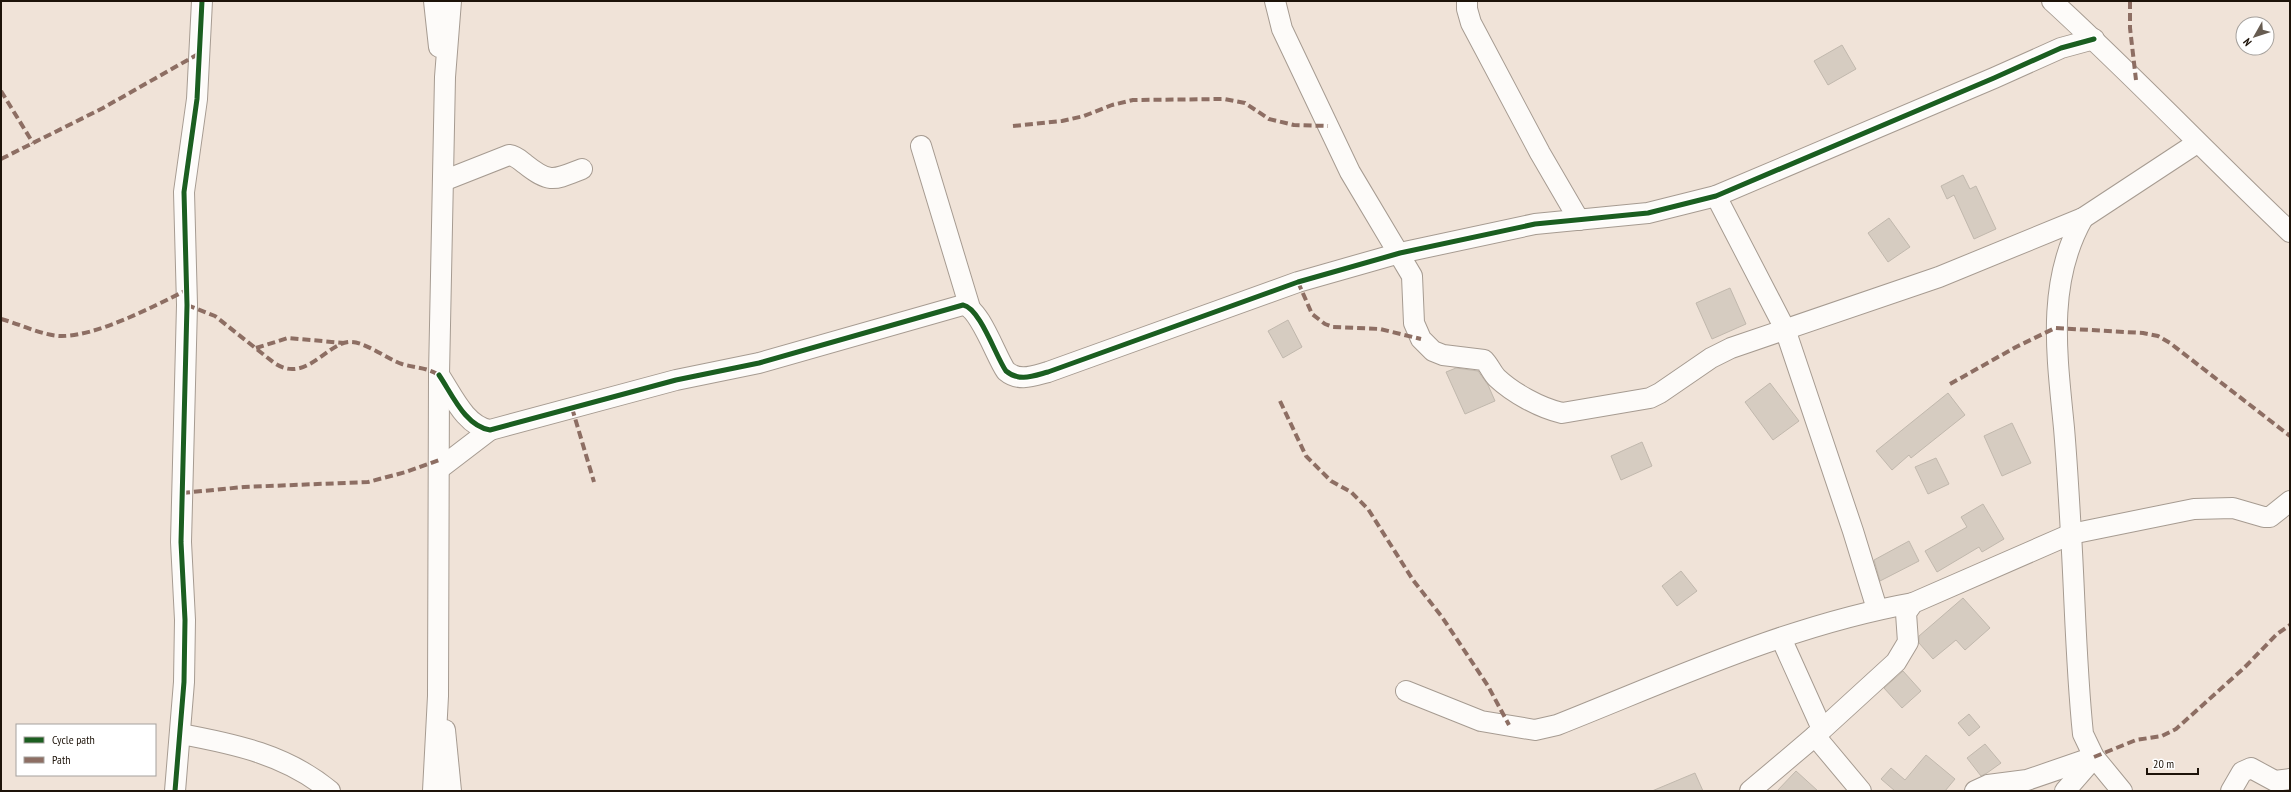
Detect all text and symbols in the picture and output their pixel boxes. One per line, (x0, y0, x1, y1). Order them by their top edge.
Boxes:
north arrow (2235, 16, 2275, 56)
text: N (2240, 36, 2255, 49)
legend (16, 724, 156, 776)
text: Cycle path (52, 732, 95, 747)
scale bar (2147, 750, 2198, 776)
text: Path (52, 752, 70, 767)
text: 20 m (2153, 756, 2174, 771)

